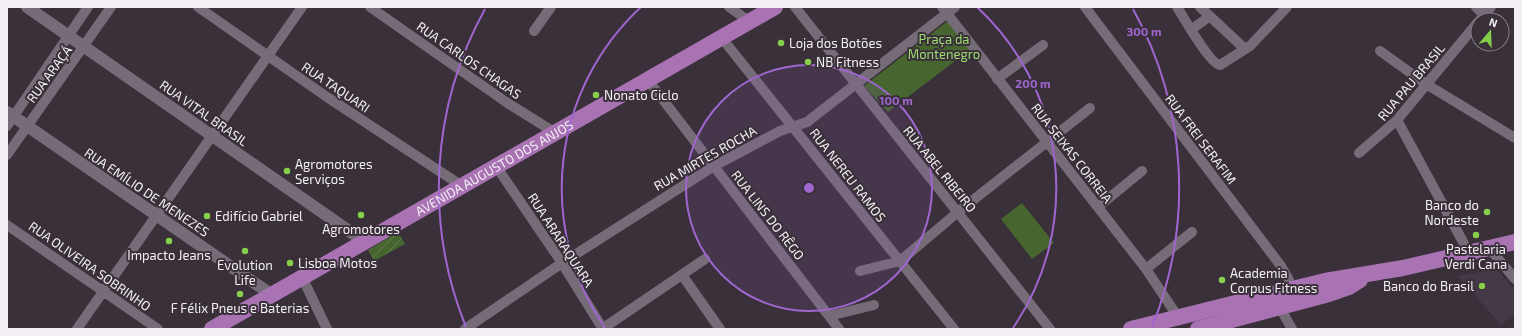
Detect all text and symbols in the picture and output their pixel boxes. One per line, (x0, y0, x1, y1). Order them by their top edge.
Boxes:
north arrow (1470, 12, 1510, 52)
text: N (1488, 15, 1499, 30)
street label: RUA CARLOS CHAGAS (414, 18, 524, 102)
text: 300 m (1126, 24, 1162, 38)
park label: Praça da Montenegro (908, 31, 980, 62)
place label: Loja dos Botões (789, 35, 882, 51)
marker: Loja dos Botões (776, 38, 786, 48)
street label: RUA PAU BRASIL (1374, 40, 1448, 124)
street label: RUA ARAÇÁ (22, 42, 76, 106)
place label: NB Fitness (816, 54, 879, 70)
marker: NB Fitness (803, 57, 813, 67)
street label: RUA TAQUARI (299, 58, 373, 116)
text: 200 m (1015, 76, 1051, 90)
street label: RUA VITAL BRASIL (157, 77, 251, 150)
place label: Nonato Ciclo (604, 87, 679, 103)
marker: Nonato Ciclo (591, 90, 601, 100)
street label: RUA FREI SERAFIM (1162, 91, 1240, 187)
text: 100 m (879, 93, 913, 107)
street label: RUA SEIXAS CORREIA (1028, 100, 1116, 206)
street label: AVENIDA AUGUSTO DOS ANJOS (412, 116, 576, 219)
street label: RUA MIRTES ROCHA (651, 122, 759, 194)
street label: RUA ABEL RIBEIRO (900, 123, 980, 215)
street label: RUA NEREU RAMOS (807, 125, 889, 225)
street label: RUA EMÍLIO DE MENEZES (82, 143, 213, 240)
place label: Agromotores Serviços (295, 156, 373, 188)
marker: Agromotores Serviços (282, 166, 292, 176)
street label: RUA LINS DO RÊGO (728, 167, 808, 263)
centre of rings (802, 181, 816, 195)
street label: RUA ARARAQUARA (525, 190, 597, 290)
place label: Banco do Nordeste (1424, 197, 1479, 228)
marker: Banco do Nordeste (1482, 207, 1492, 217)
place label: Edifício Gabriel (215, 208, 303, 224)
marker: Agromotores (356, 210, 366, 220)
marker: Edifício Gabriel (202, 211, 212, 221)
street label: RUA OLIVEIRA SOBRINHO (26, 218, 154, 314)
place label: Agromotores (322, 221, 400, 237)
marker: Pastelaria Verdi Cana (1471, 230, 1481, 240)
marker: Impacto Jeans (164, 236, 174, 246)
place label: Pastelaria Verdi Cana (1445, 241, 1507, 272)
marker: Evolution Life (240, 246, 250, 256)
place label: Impacto Jeans (127, 247, 211, 263)
place label: Lisboa Motos (298, 255, 377, 271)
place label: Evolution Life (217, 257, 273, 288)
marker: Lisboa Motos (285, 258, 295, 268)
place label: Academia Corpus Fitness (1230, 265, 1317, 296)
marker: Academia Corpus Fitness (1217, 275, 1227, 285)
place label: Banco do Brasil (1383, 278, 1474, 294)
marker: Banco do Brasil (1477, 281, 1487, 291)
marker: F Félix Pneus e Baterias (235, 289, 245, 299)
place label: F Félix Pneus e Baterias (171, 300, 309, 316)

